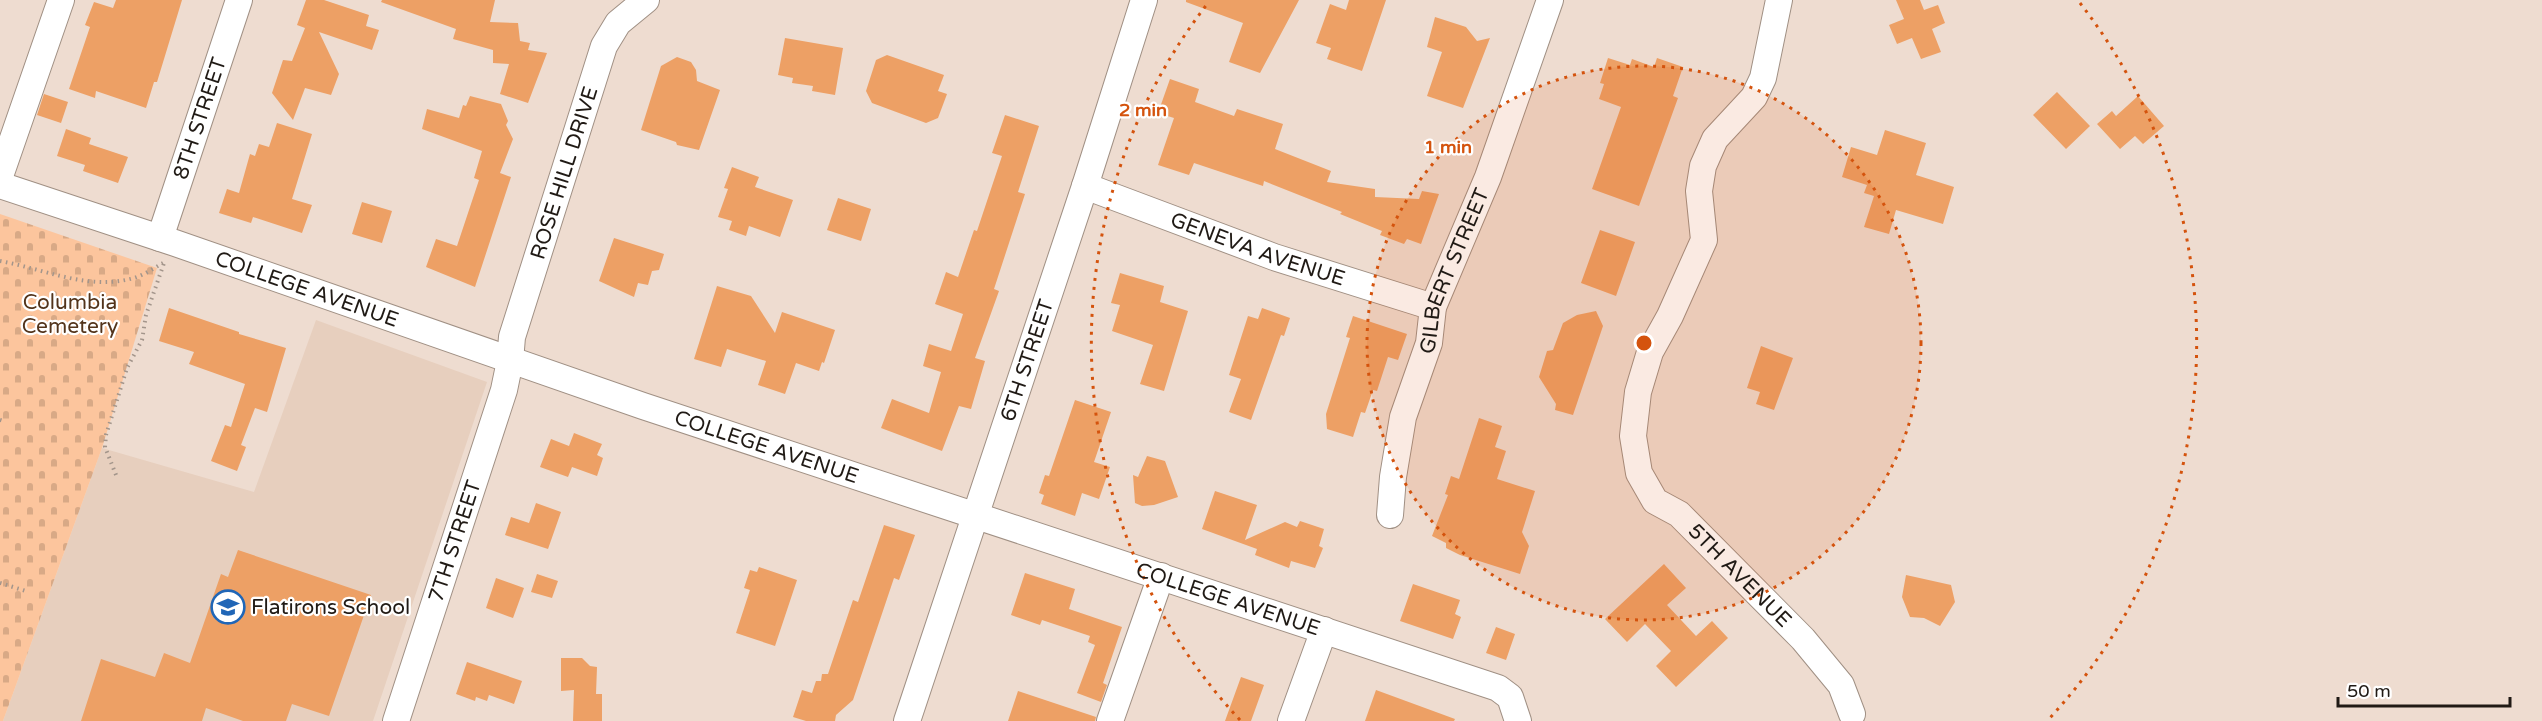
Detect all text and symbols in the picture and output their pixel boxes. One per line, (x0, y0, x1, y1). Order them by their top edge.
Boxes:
street label: 8TH STREET (168, 54, 232, 183)
street label: ROSE HILL DRIVE (525, 83, 603, 263)
text: 2 min (1119, 99, 1167, 121)
text: 1 min (1424, 136, 1472, 158)
street label: GILBERT STREET (1414, 184, 1494, 357)
street label: GENEVA AVENUE (1167, 207, 1348, 291)
street label: COLLEGE AVENUE (212, 245, 402, 332)
park label: Columbia Cemetery (22, 290, 118, 339)
street label: 6TH STREET (995, 296, 1059, 425)
centre of rings (1634, 333, 1654, 353)
street label: COLLEGE AVENUE (671, 405, 862, 489)
street label: 7TH STREET (423, 477, 486, 606)
street label: 5TH AVENUE (1683, 518, 1797, 633)
street label: COLLEGE AVENUE (1133, 557, 1323, 641)
school or university icon: Flatirons School (210, 589, 246, 625)
place label: Flatirons School (251, 595, 410, 620)
scale bar (2338, 670, 2510, 708)
text: 50 m (2347, 680, 2391, 702)

